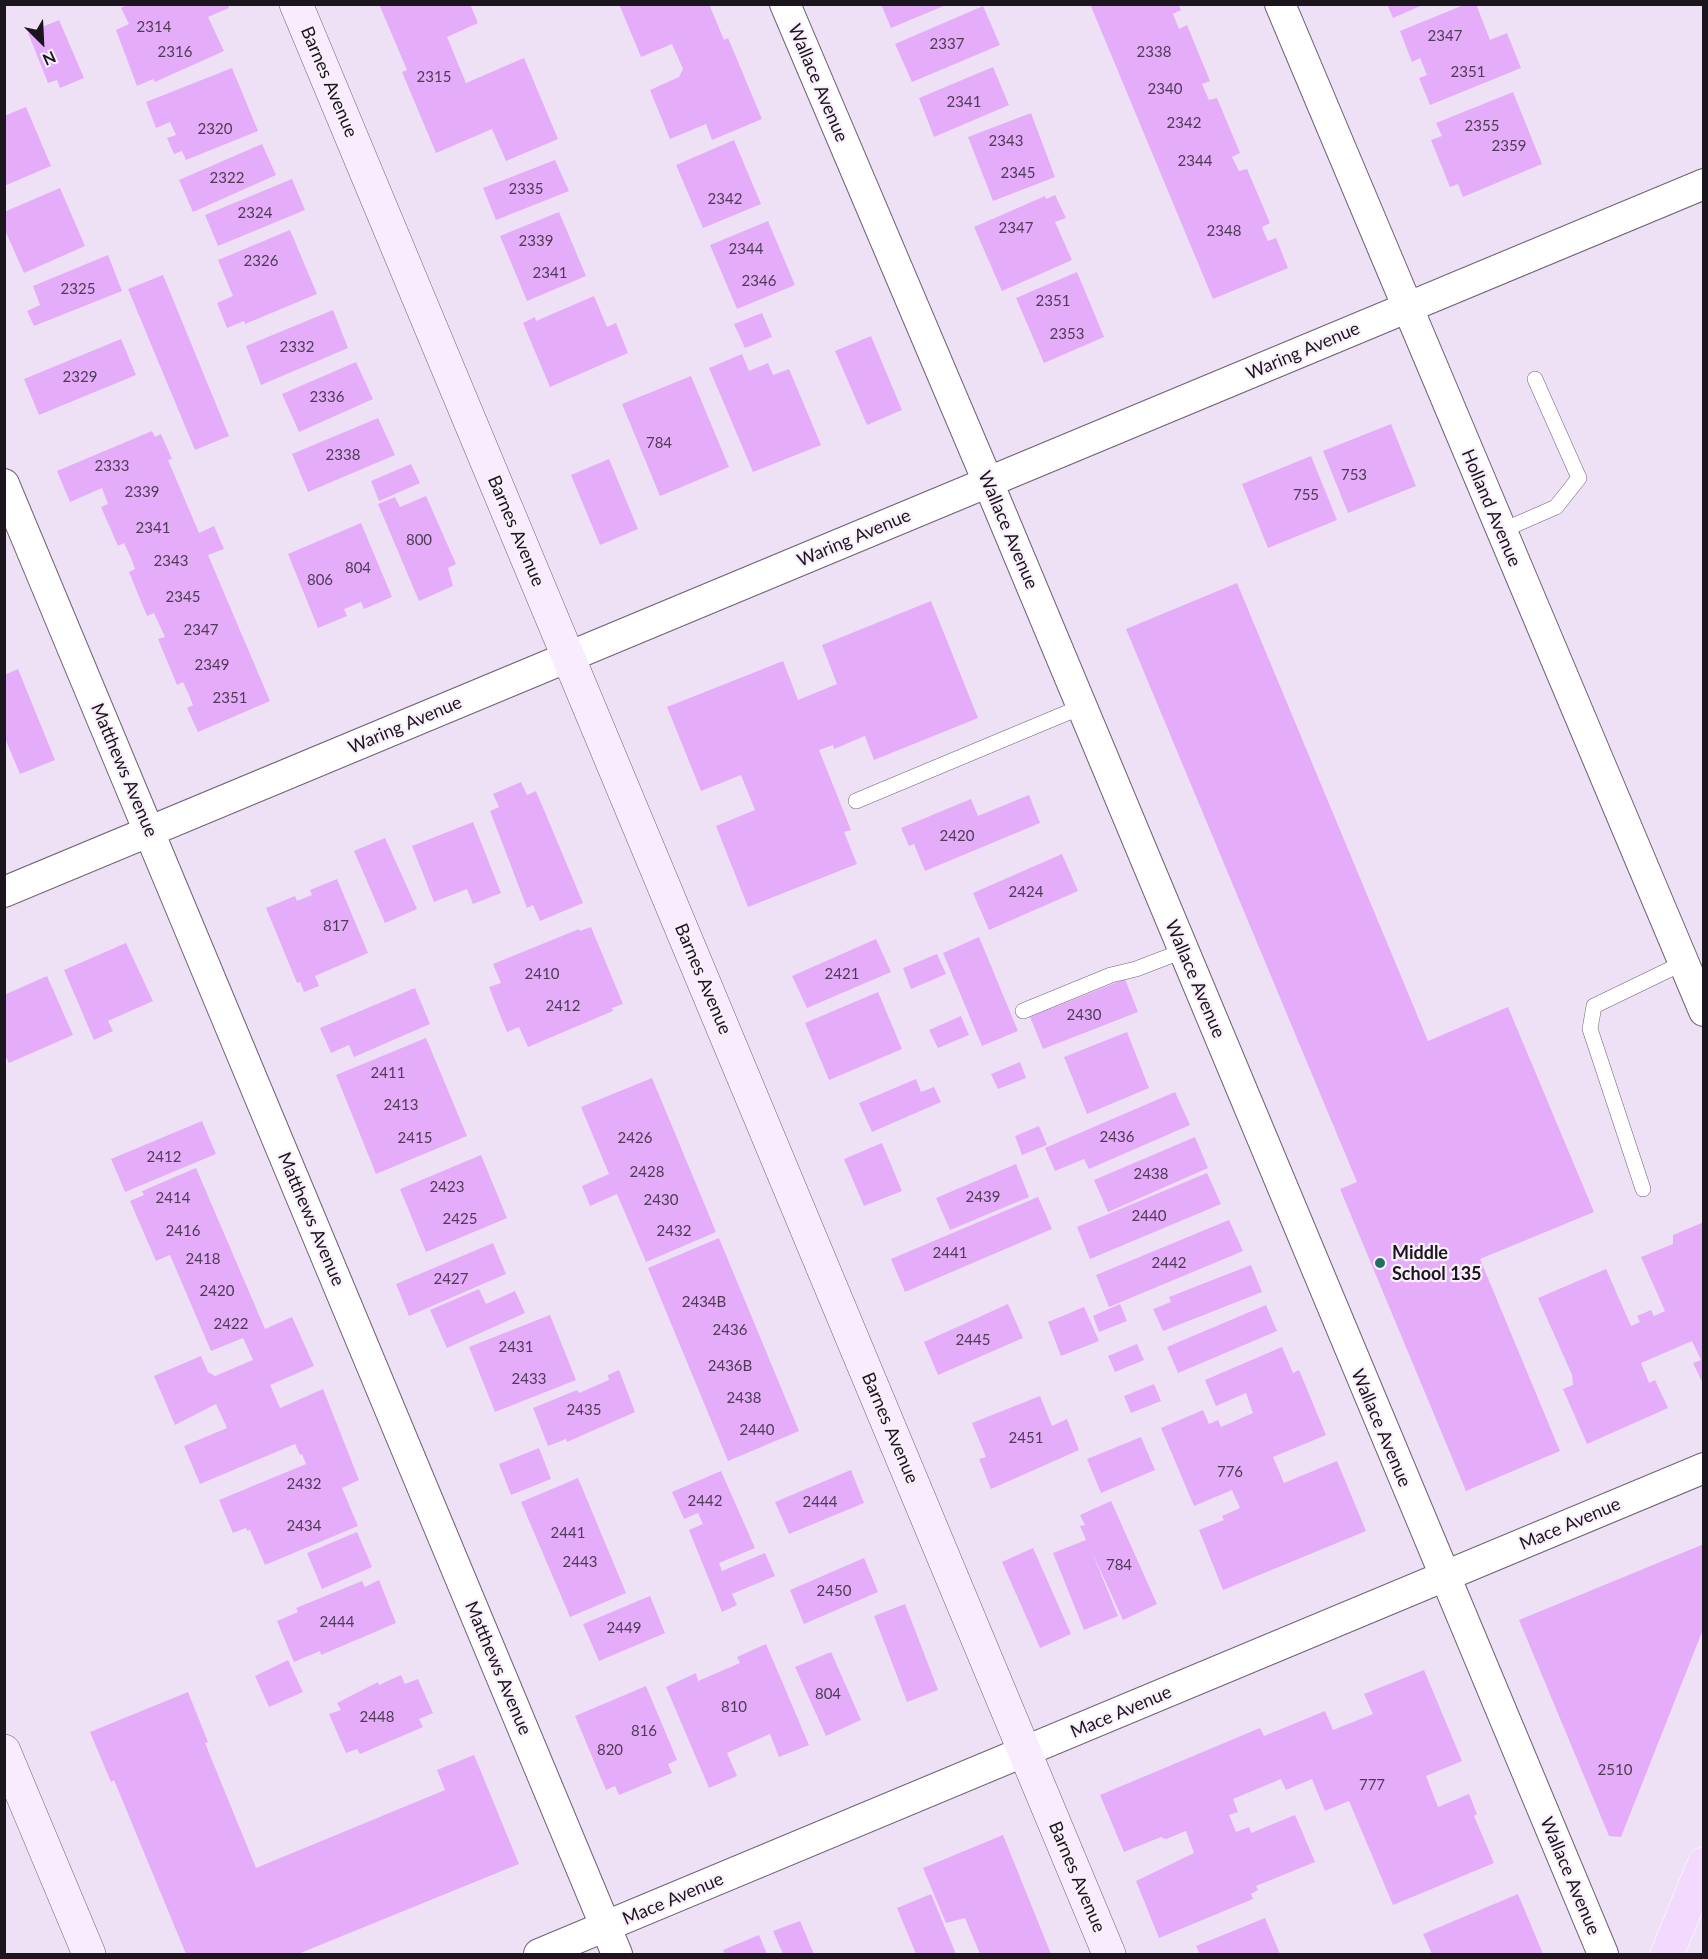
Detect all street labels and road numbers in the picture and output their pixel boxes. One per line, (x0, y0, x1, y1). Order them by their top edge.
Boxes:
street label: Wallace Avenue (783, 21, 853, 145)
street label: Barnes Avenue (296, 23, 362, 141)
street label: Waring Avenue (1243, 317, 1363, 385)
street label: Holland Avenue (1457, 446, 1525, 570)
street label: Wallace Avenue (973, 468, 1043, 592)
street label: Barnes Avenue (483, 472, 549, 590)
street label: Waring Avenue (794, 504, 914, 572)
street label: Waring Avenue (345, 691, 465, 759)
street label: Matthews Avenue (86, 700, 162, 840)
street label: Wallace Avenue (1160, 917, 1230, 1041)
street label: Barnes Avenue (670, 920, 736, 1038)
street label: Matthews Avenue (273, 1149, 349, 1289)
street label: Wallace Avenue (1346, 1366, 1416, 1490)
street label: Barnes Avenue (857, 1369, 923, 1487)
street label: Mace Avenue (1516, 1493, 1624, 1555)
street label: Matthews Avenue (460, 1598, 536, 1738)
street label: Mace Avenue (1067, 1681, 1175, 1743)
street label: Wallace Avenue (1535, 1814, 1605, 1938)
street label: Barnes Avenue (1044, 1818, 1110, 1936)
street label: Mace Avenue (619, 1868, 727, 1930)

